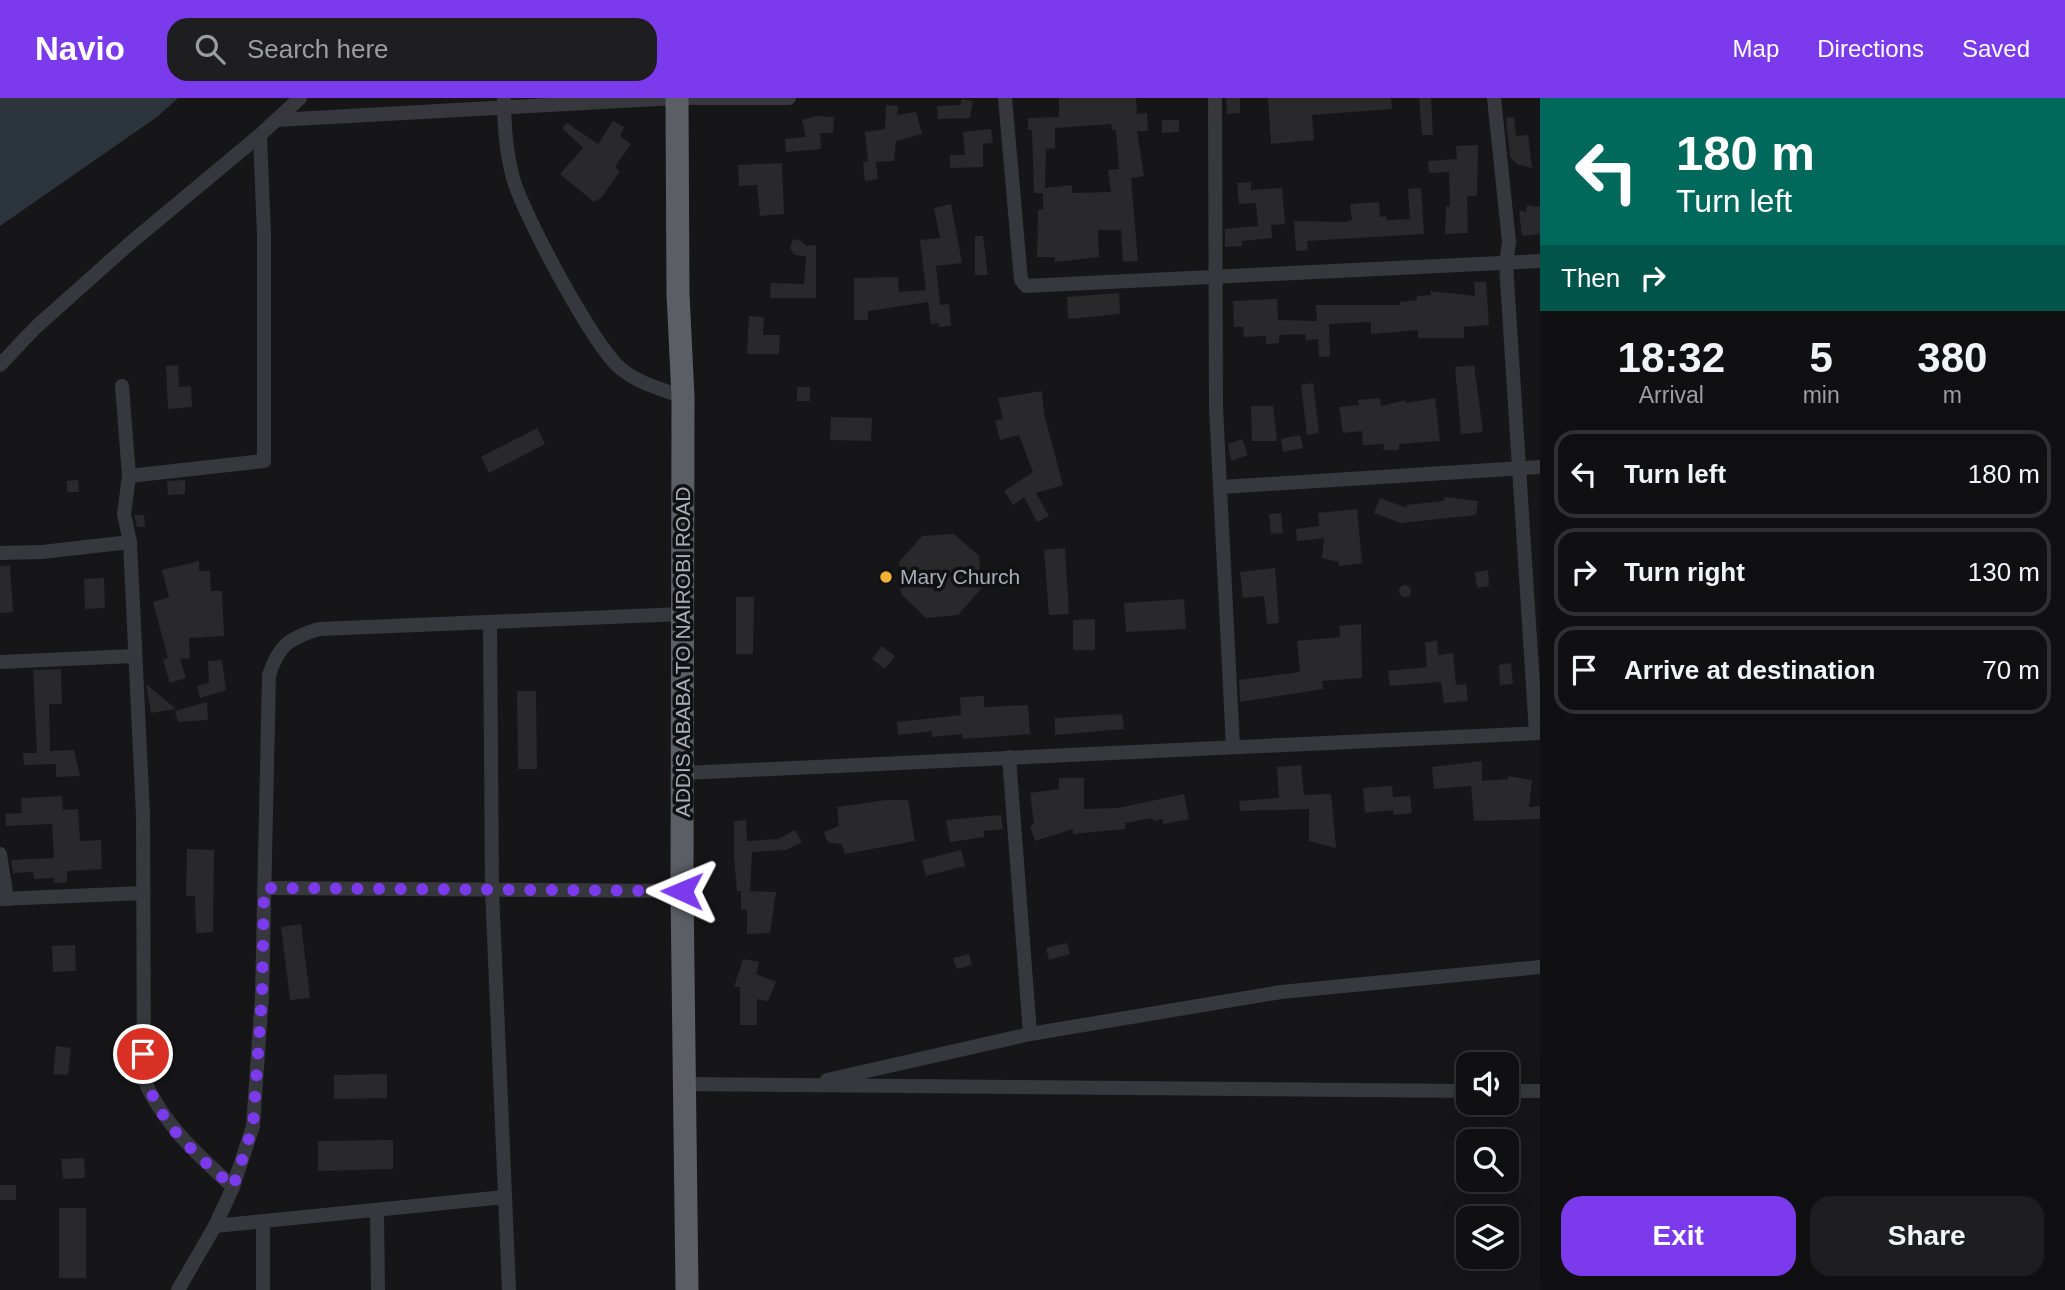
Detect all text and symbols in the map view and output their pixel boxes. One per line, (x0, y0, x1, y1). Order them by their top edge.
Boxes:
search box (167, 18, 657, 81)
text: Navio (35, 30, 125, 67)
icon: search (191, 30, 229, 68)
text: Search here (247, 34, 389, 64)
text: Map (1733, 35, 1779, 62)
text: Directions (1817, 35, 1924, 62)
text: Saved (1962, 35, 2030, 62)
icon: left (1561, 126, 1652, 217)
text: 180 m (1676, 126, 1815, 180)
text: Turn left (1676, 183, 1792, 219)
icon: right (1634, 259, 1672, 297)
text: Then (1561, 263, 1620, 293)
text: 18:32 (1618, 334, 1725, 381)
text: 5 (1809, 334, 1833, 381)
text: 380 (1917, 334, 1987, 381)
text: Arrival (1639, 382, 1704, 408)
text: min (1803, 382, 1840, 408)
text: m (1943, 382, 1962, 408)
icon: left (1565, 455, 1603, 493)
text: Turn left (1624, 459, 1726, 489)
text: 180 m (1968, 459, 2040, 489)
street label: ADDIS ABABA TO NAIROBI ROAD (671, 487, 694, 817)
icon: right (1565, 553, 1603, 591)
text: Turn right (1624, 557, 1745, 587)
text: 130 m (1968, 557, 2040, 587)
place label: Mary Church (900, 565, 1020, 588)
marker: Mary Church (878, 569, 894, 585)
icon: arrive (1565, 651, 1603, 689)
text: Arrive at destination (1624, 655, 1875, 685)
text: 70 m (1982, 655, 2040, 685)
position arrow (645, 854, 719, 928)
pin (113, 1024, 173, 1084)
icon: arrive (124, 1035, 162, 1073)
map controls (1456, 1052, 1519, 1269)
button: sound (1456, 1052, 1519, 1115)
button: search (1456, 1129, 1519, 1192)
button: Exit (1561, 1196, 1796, 1276)
button: Share (1810, 1196, 2044, 1276)
button: layers (1456, 1206, 1519, 1269)

